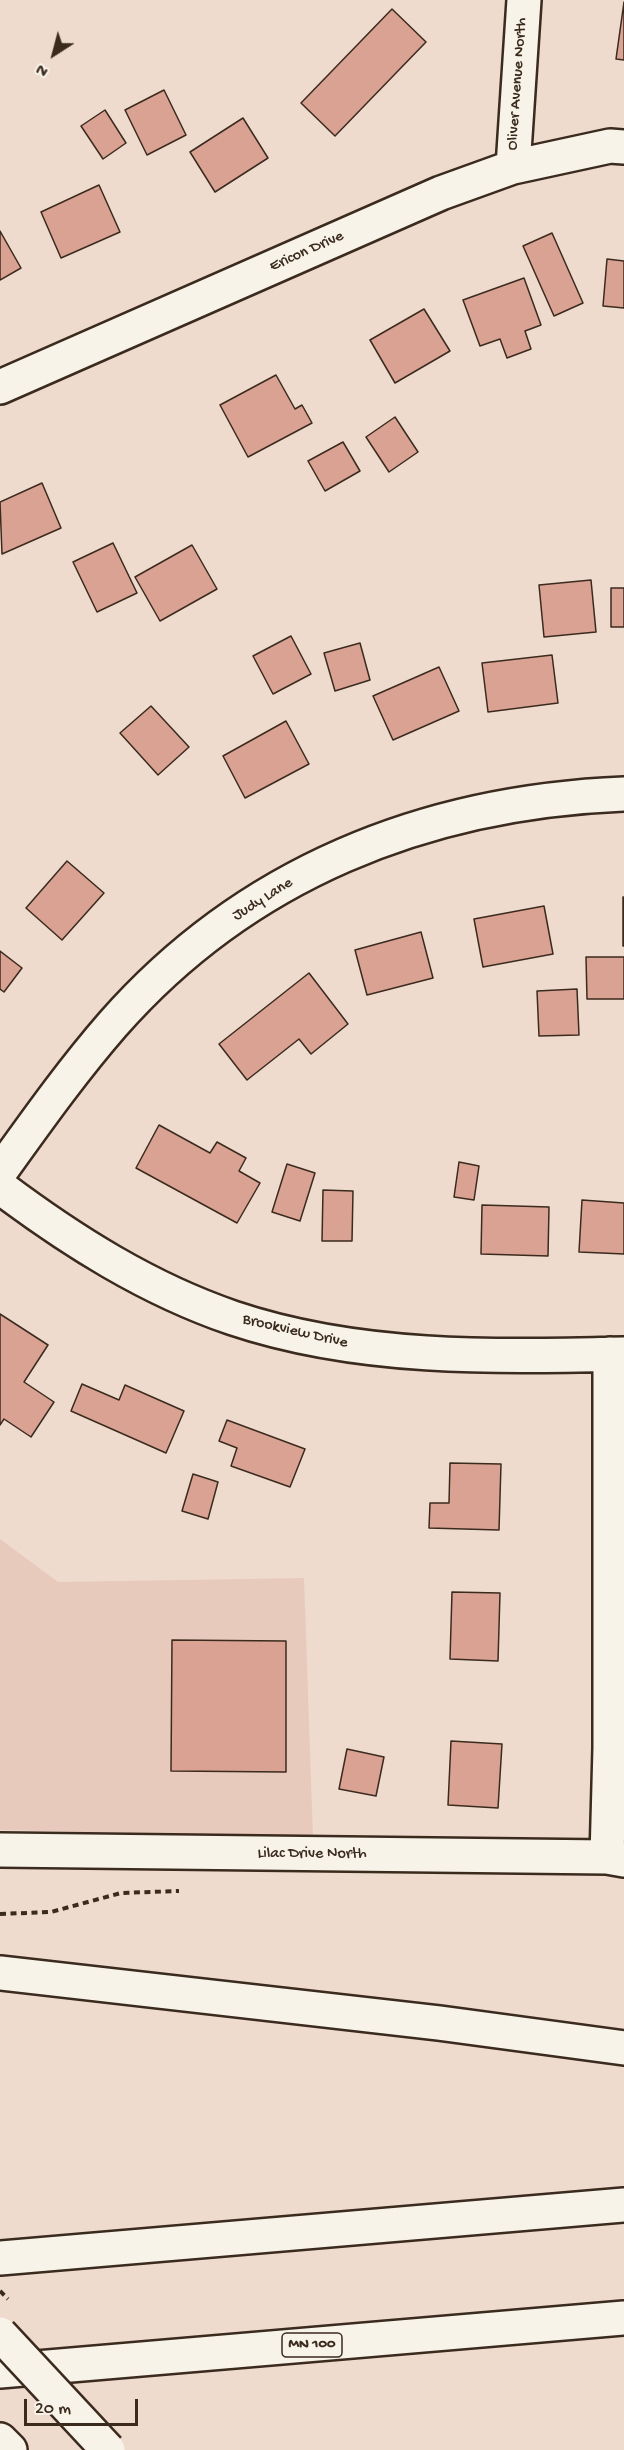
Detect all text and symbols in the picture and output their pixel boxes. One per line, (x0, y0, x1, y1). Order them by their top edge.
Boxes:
street label: Oliver Avenue North (504, 17, 532, 151)
north arrow (24, 24, 84, 84)
text: N (33, 58, 53, 80)
street label: Ericon Drive (267, 227, 347, 277)
street label: Judy Lane (229, 874, 297, 926)
street label: Brookview Drive (241, 1311, 349, 1353)
street label: Lilac Drive North (257, 1845, 367, 1865)
road number: MN 100 (282, 2333, 342, 2357)
scale bar (27, 2387, 141, 2425)
text: 20 m (35, 2399, 71, 2420)

